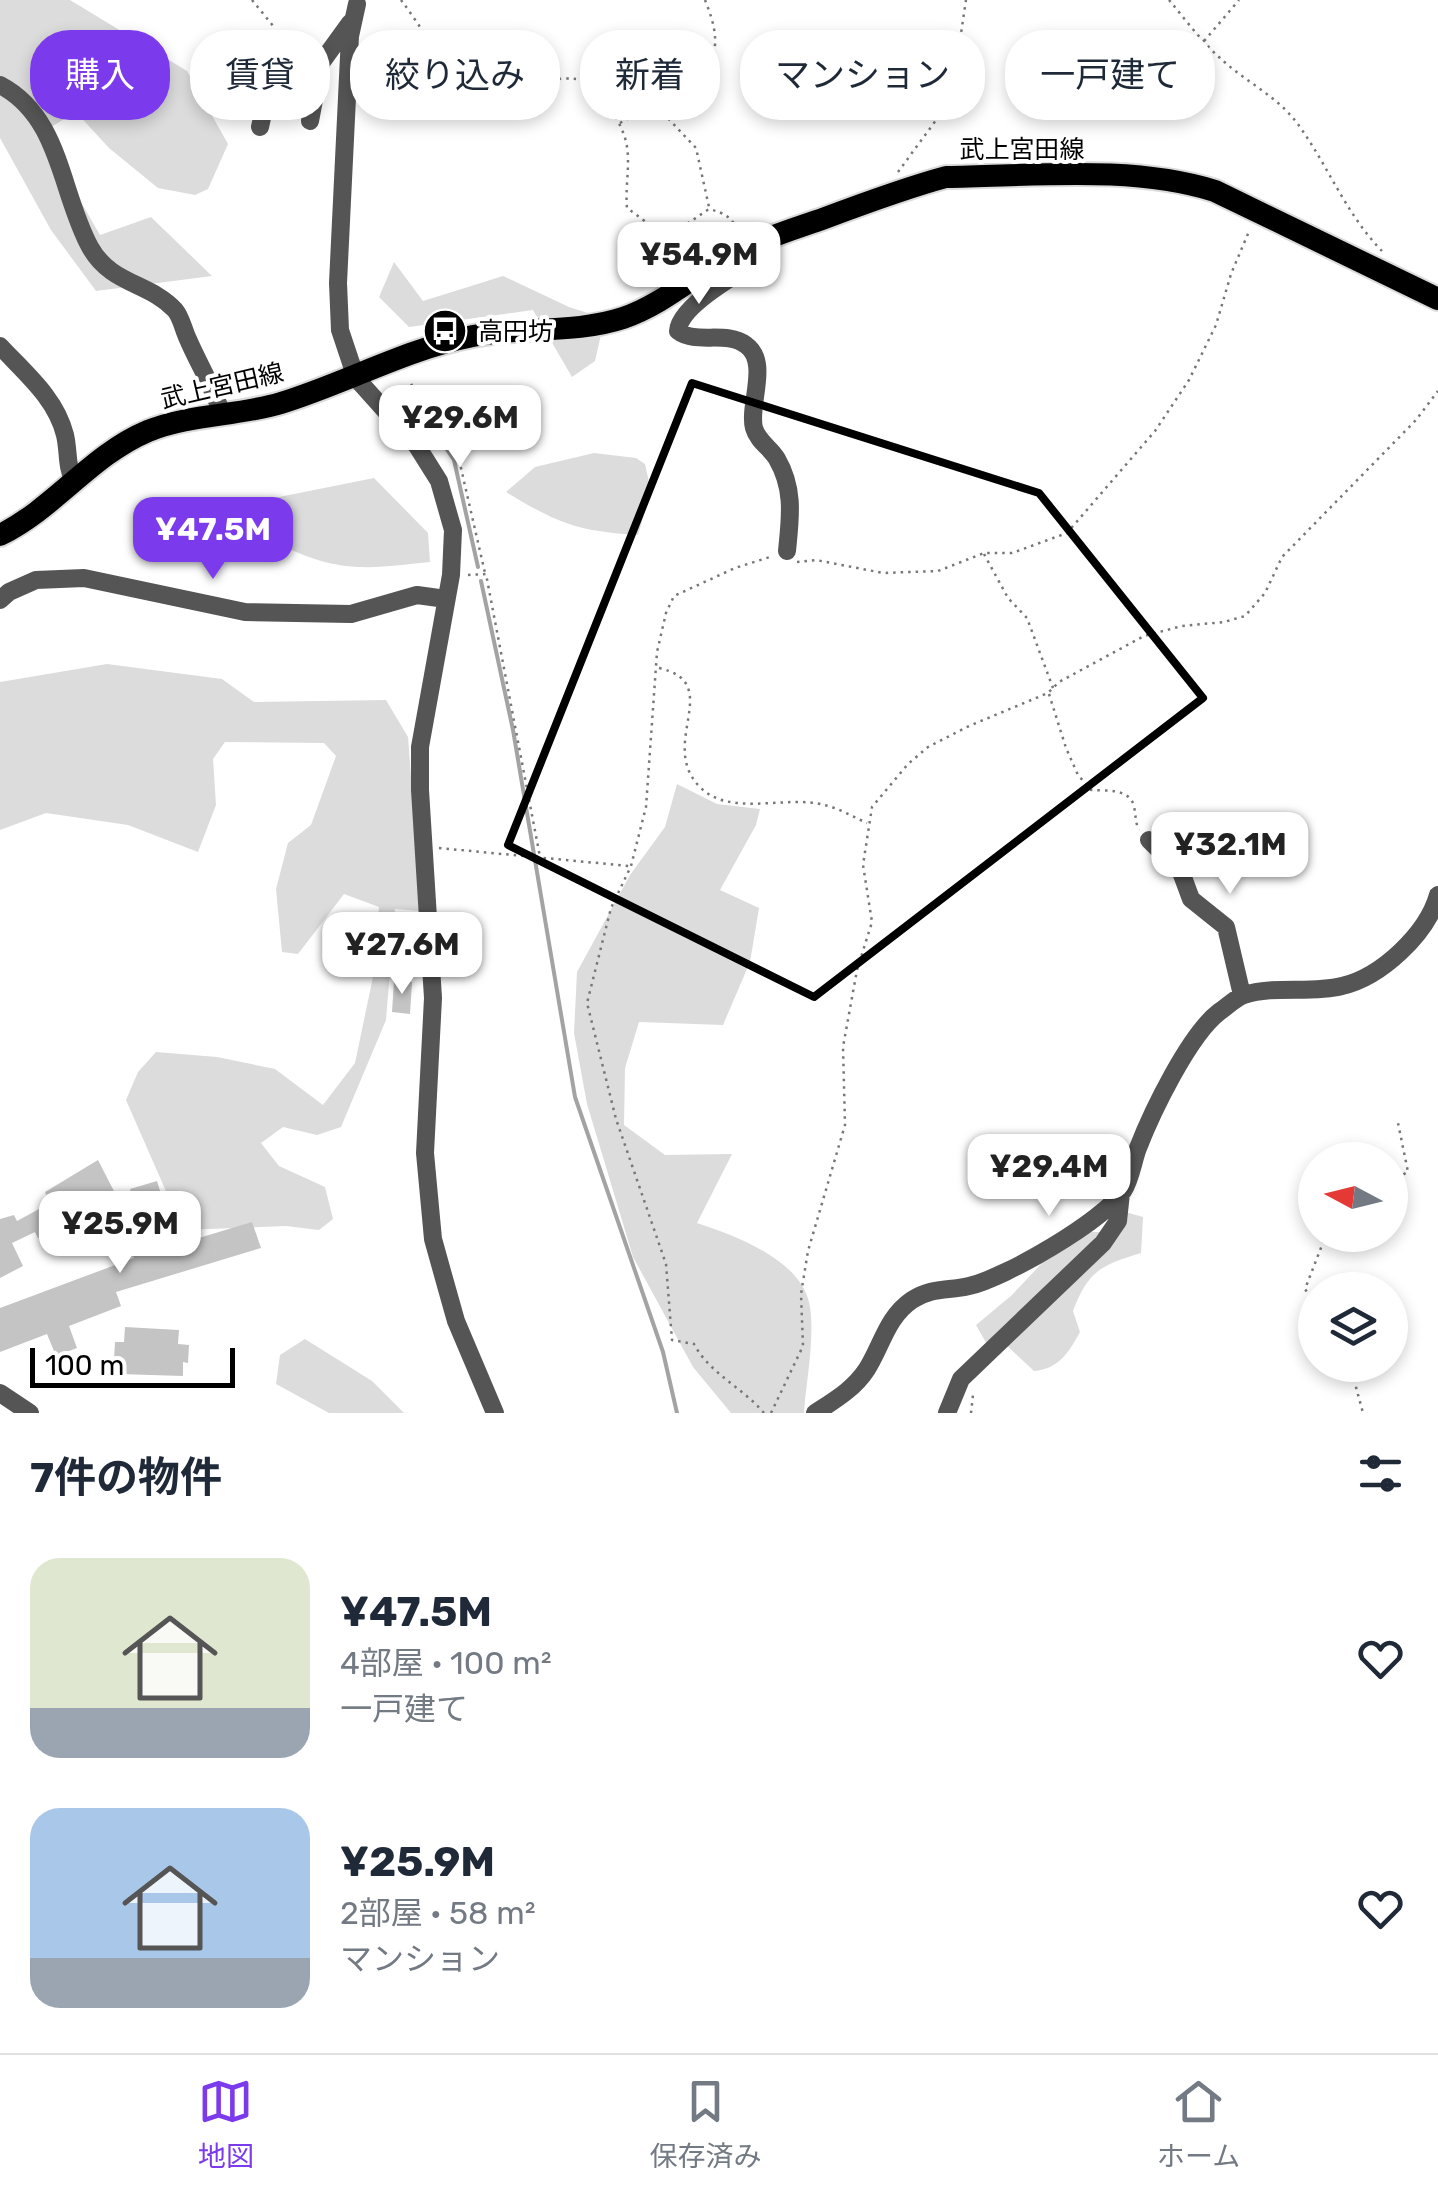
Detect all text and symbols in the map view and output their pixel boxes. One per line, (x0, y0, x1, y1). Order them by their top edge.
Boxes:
chip: 購入 (30, 30, 170, 120)
chip: 賃貸 (190, 30, 330, 120)
chip: 絞り込み (350, 30, 560, 120)
chip: 新着 (580, 30, 720, 120)
chip: マンション (740, 30, 985, 120)
chip: 一戸建て (1005, 30, 1215, 120)
street label: 武上宮田線 (959, 135, 1085, 164)
pin: ¥54.9M (618, 222, 780, 307)
text: ¥54.9M (639, 235, 759, 273)
bus stop icon: 高円坊 (422, 308, 468, 354)
place label: 高円坊 (478, 317, 553, 346)
street label: 武上宮田線 (158, 358, 286, 414)
pin: ¥29.6M (379, 385, 541, 470)
text: ¥29.6M (401, 398, 519, 436)
pin: ¥47.5M (132, 497, 294, 582)
text: ¥47.5M (155, 510, 271, 548)
pin: ¥32.1M (1149, 812, 1311, 897)
text: ¥32.1M (1173, 825, 1287, 863)
pin: ¥27.6M (321, 912, 483, 997)
text: ¥27.6M (344, 925, 460, 963)
pin: ¥29.4M (968, 1134, 1130, 1219)
north arrow (1298, 1142, 1408, 1252)
map controls (1298, 1142, 1408, 1382)
text: ¥29.4M (990, 1147, 1108, 1185)
pin: ¥25.9M (39, 1191, 201, 1276)
text: ¥25.9M (61, 1204, 179, 1242)
button: layers (1298, 1272, 1408, 1382)
scale bar (30, 1343, 235, 1388)
text: 100 m (45, 1349, 124, 1382)
icon: filters (1353, 1446, 1408, 1501)
text: 7件の物件 (30, 1453, 222, 1503)
text: ¥47.5M (340, 1587, 492, 1637)
icon: home (110, 1598, 230, 1718)
icon: heart (1353, 1631, 1408, 1686)
text: 4部屋 · 100 m² (340, 1644, 552, 1682)
text: 一戸建て (340, 1690, 468, 1728)
text: ¥25.9M (340, 1837, 495, 1887)
icon: home (110, 1848, 230, 1968)
icon: heart (1353, 1881, 1408, 1936)
text: 2部屋 · 58 m² (340, 1894, 536, 1932)
text: マンション (340, 1940, 500, 1978)
tab: 地図 (198, 2074, 254, 2174)
tab: 保存済み (649, 2074, 761, 2174)
tab: ホーム (1157, 2074, 1240, 2174)

